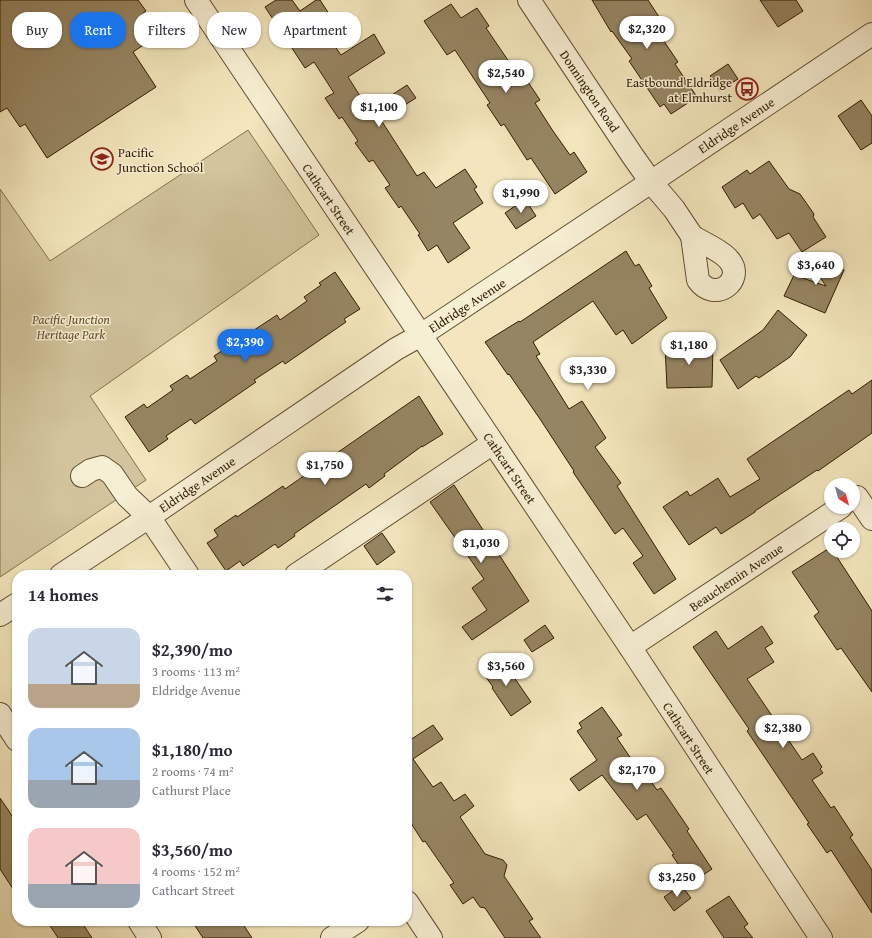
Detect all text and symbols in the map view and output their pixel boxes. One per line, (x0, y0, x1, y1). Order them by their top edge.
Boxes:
chip: Buy (12, 12, 62, 48)
chip: Rent (70, 12, 126, 48)
chip: Filters (134, 12, 199, 48)
chip: New (207, 12, 261, 48)
chip: Apartment (269, 12, 361, 48)
pin: $2,320 (614, 16, 680, 50)
text: $2,320 (628, 19, 666, 38)
street label: Donnington Road (555, 47, 624, 136)
pin: $2,540 (473, 60, 539, 94)
text: $2,540 (487, 63, 525, 82)
place label: Eastbound Eldridge at Elmhurst (626, 73, 732, 107)
bus stop icon: Eastbound Eldridge at Elmhurst (734, 76, 760, 102)
street label: Eldridge Avenue (694, 93, 778, 158)
pin: $1,100 (346, 94, 412, 128)
text: $1,100 (360, 97, 398, 116)
place label: Pacific Junction School (116, 143, 204, 177)
school or university icon: Pacific Junction School (89, 146, 115, 172)
street label: Cathcart Street (298, 160, 360, 239)
pin: $1,990 (488, 180, 554, 214)
text: $1,990 (502, 183, 540, 202)
pin: $3,640 (783, 252, 849, 286)
text: $3,640 (797, 255, 835, 274)
street label: Eldridge Avenue (425, 273, 510, 337)
park label: Pacific Junction Heritage Park (31, 310, 110, 344)
pin: $2,390 (212, 329, 278, 363)
text: $2,390 (226, 332, 264, 351)
pin: $1,180 (656, 332, 722, 366)
text: $1,180 (670, 335, 708, 354)
pin: $3,330 (555, 357, 621, 391)
text: $3,330 (569, 360, 607, 379)
street label: Cathcart Street (479, 429, 541, 508)
street label: Eldridge Avenue (155, 452, 239, 517)
pin: $1,750 (292, 452, 358, 486)
text: $1,750 (306, 455, 344, 474)
north arrow (824, 478, 860, 514)
map controls (824, 478, 860, 558)
button: locate (824, 522, 860, 558)
pin: $1,030 (448, 530, 514, 564)
text: $1,030 (462, 533, 500, 552)
street label: Beauchemin Avenue (685, 539, 787, 616)
text: 14 homes (28, 582, 99, 607)
icon: filters (374, 583, 396, 605)
text: $2,390/mo (152, 637, 233, 662)
icon: home (60, 644, 108, 692)
pin: $3,560 (473, 653, 539, 687)
text: $3,560 (487, 656, 525, 675)
text: 3 rooms · 113 m² (152, 662, 240, 681)
text: Eldridge Avenue (152, 681, 241, 700)
street label: Cathcart Street (658, 698, 719, 778)
pin: $2,380 (750, 715, 816, 749)
text: $2,380 (764, 718, 802, 737)
text: $1,180/mo (152, 737, 233, 762)
icon: home (60, 744, 108, 792)
pin: $2,170 (604, 757, 670, 791)
text: $2,170 (618, 760, 656, 779)
text: 2 rooms · 74 m² (152, 762, 234, 781)
text: Cathurst Place (152, 781, 231, 800)
text: $3,560/mo (152, 837, 233, 862)
icon: home (60, 844, 108, 892)
text: 4 rooms · 152 m² (152, 862, 240, 881)
pin: $3,250 (644, 864, 710, 898)
text: $3,250 (658, 867, 696, 886)
text: Cathcart Street (152, 881, 235, 900)

